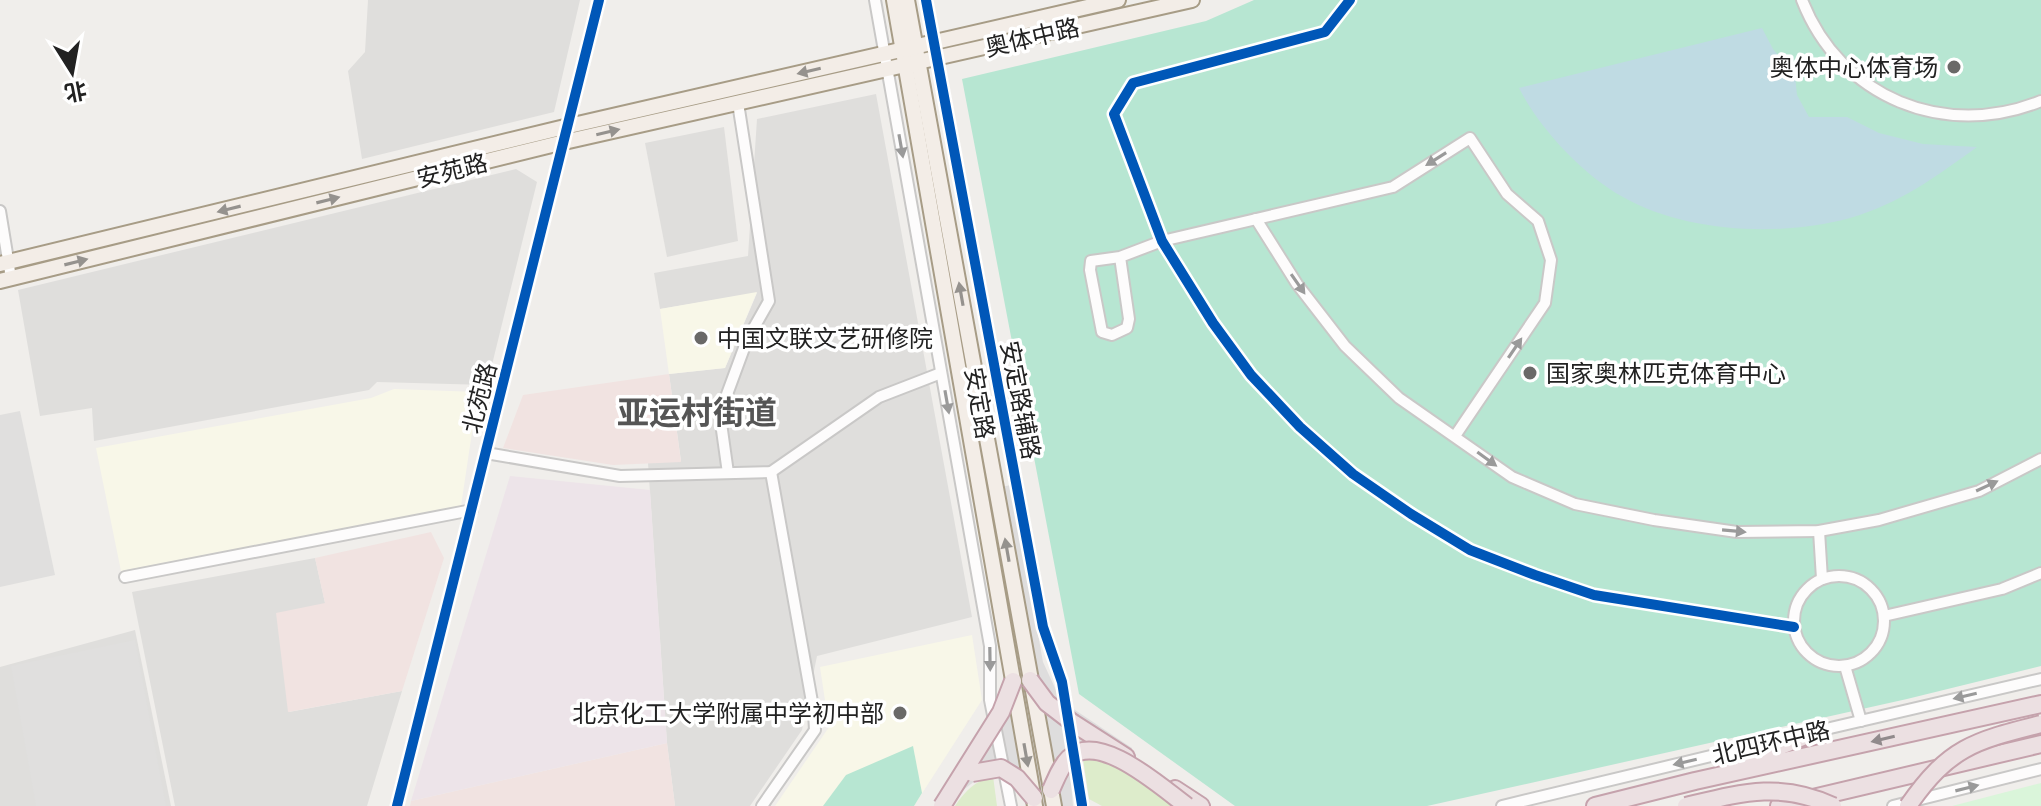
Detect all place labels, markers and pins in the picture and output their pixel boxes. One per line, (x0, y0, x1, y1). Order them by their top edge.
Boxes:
place label: 奥体中心体育场 (1770, 51, 1938, 83)
marker: 奥体中心体育场 (1945, 58, 1963, 76)
place label: 中国文联文艺研修院 (717, 322, 933, 354)
marker: 中国文联文艺研修院 (692, 329, 710, 347)
place label: 国家奥林匹克体育中心 (1546, 357, 1786, 389)
marker: 国家奥林匹克体育中心 (1521, 364, 1539, 382)
place label: 北京化工大学附属中学初中部 (572, 697, 884, 729)
marker: 北京化工大学附属中学初中部 (891, 704, 909, 722)

